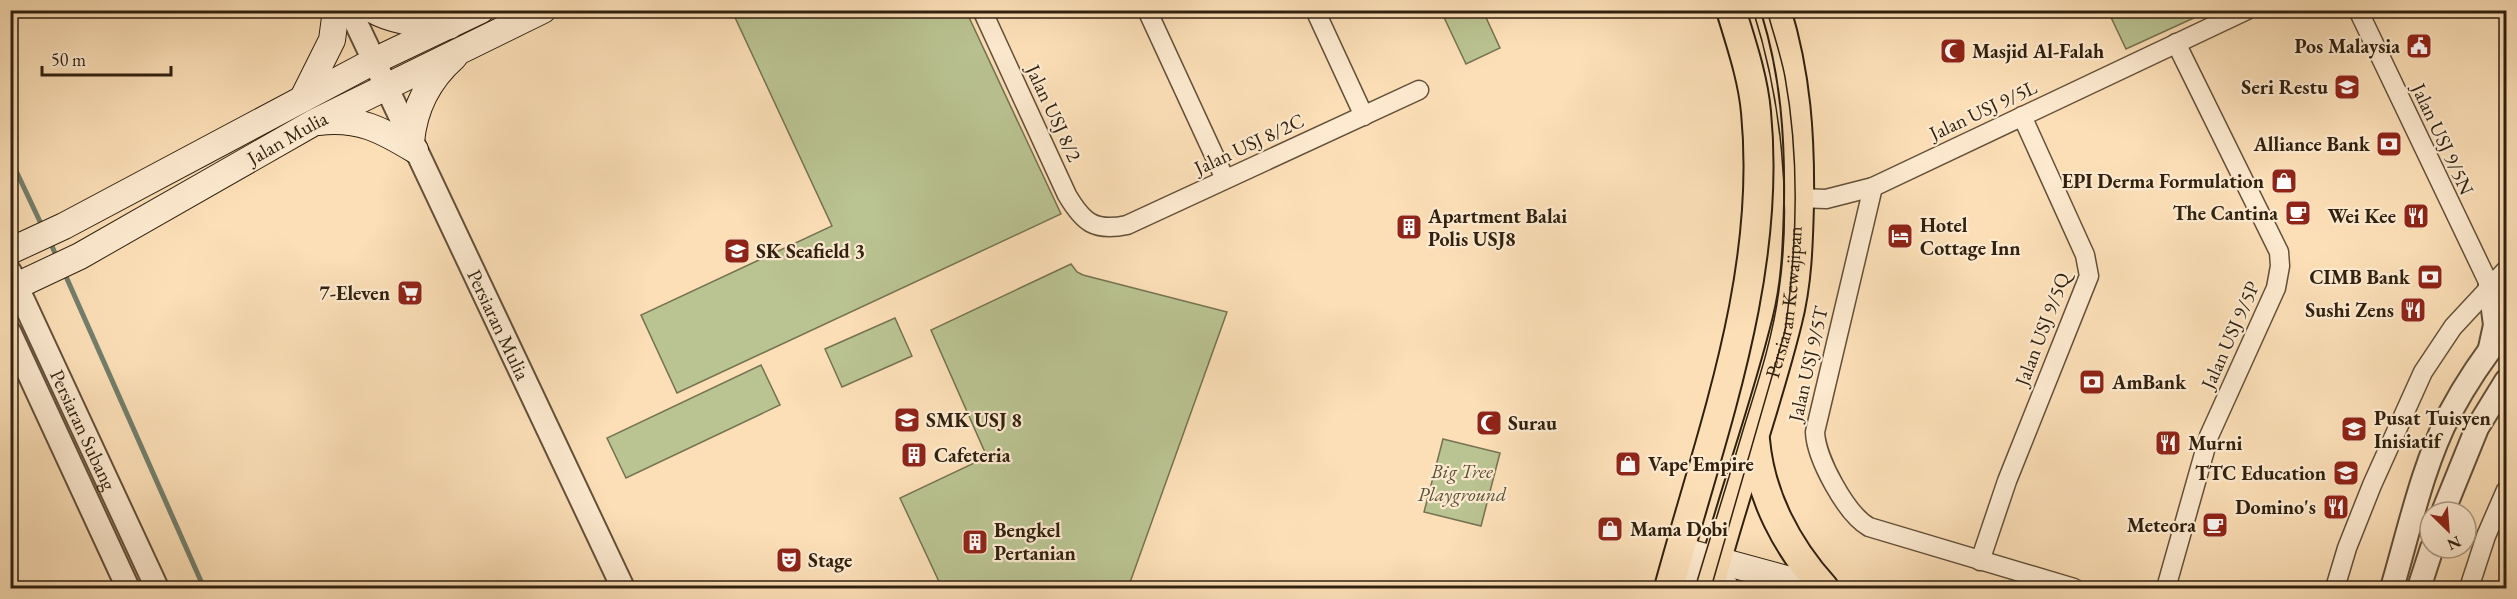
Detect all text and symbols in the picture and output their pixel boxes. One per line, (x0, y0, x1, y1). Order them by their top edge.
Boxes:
public building icon: Pos Malaysia (2404, 31, 2434, 61)
place label: Pos Malaysia (2295, 33, 2400, 59)
mosque icon: Masjid Al-Falah (1938, 36, 1968, 66)
place label: Masjid Al-Falah (1972, 38, 2104, 64)
scale bar (42, 39, 171, 77)
text: 50 m (51, 48, 86, 71)
street label: Jalan USJ 8/2 (1019, 58, 1088, 166)
school or university icon: Seri Restu (2332, 72, 2362, 102)
street label: Jalan USJ 9/5L (1923, 74, 2041, 147)
place label: Seri Restu (2241, 74, 2328, 100)
street label: Jalan USJ 9/5N (2405, 77, 2480, 199)
street label: Jalan Mulia (241, 105, 332, 172)
street label: Jalan USJ 8/2C (1188, 107, 1308, 182)
bank icon: Alliance Bank (2374, 129, 2404, 159)
place label: Alliance Bank (2252, 131, 2371, 157)
shop icon: EPI Derma Formulation (2269, 166, 2299, 196)
place label: EPI Derma Formulation (2062, 168, 2264, 194)
cafe icon: The Cantina (2283, 198, 2313, 228)
place label: The Cantina (2173, 200, 2278, 226)
restaurant icon: Wei Kee (2401, 201, 2431, 231)
place label: Apartment Balai Polis USJ8 (1427, 203, 1567, 252)
place label: Wei Kee (2327, 203, 2396, 229)
building icon: Apartment Balai Polis USJ8 (1394, 212, 1424, 242)
place label: Hotel Cottage Inn (1920, 212, 2021, 261)
hotel icon: Hotel Cottage Inn (1885, 221, 1915, 251)
street label: Persiaran Kewajipan (1759, 225, 1808, 381)
school or university icon: SK Seafield 3 (722, 236, 752, 266)
place label: SK Seafield 3 (756, 238, 865, 264)
bank icon: CIMB Bank (2415, 262, 2445, 292)
place label: CIMB Bank (2309, 264, 2411, 290)
street label: Persiaran Mulia (461, 265, 536, 384)
street label: Jalan USJ 9/5Q (2008, 266, 2077, 391)
street label: Jalan USJ 9/5P (2194, 277, 2265, 395)
supermarket icon: 7-Eleven (395, 278, 425, 308)
place label: 7-Eleven (319, 280, 390, 306)
restaurant icon: Sushi Zens (2398, 295, 2428, 325)
place label: Sushi Zens (2305, 297, 2394, 323)
street label: Jalan USJ 9/5T (1782, 303, 1834, 426)
street label: Persiaran Subang (44, 365, 123, 495)
bank icon: AmBank (2077, 367, 2107, 397)
place label: AmBank (2111, 369, 2187, 395)
school or university icon: SMK USJ 8 (892, 405, 922, 435)
place label: Pusat Tuisyen Inisiatif (2374, 405, 2491, 454)
place label: SMK USJ 8 (926, 407, 1022, 433)
mosque icon: Surau (1474, 408, 1504, 438)
place label: Surau (1508, 410, 1557, 436)
school or university icon: Pusat Tuisyen Inisiatif (2339, 414, 2369, 444)
restaurant icon: Murni (2153, 428, 2183, 458)
place label: Murni (2188, 430, 2242, 456)
building icon: Cafeteria (899, 440, 929, 470)
place label: Cafeteria (934, 442, 1011, 468)
shop icon: Vape Empire (1613, 449, 1643, 479)
place label: Vape Empire (1648, 451, 1754, 477)
park label: Big Tree Playground (1418, 458, 1507, 507)
school or university icon: TTC Education (2331, 458, 2361, 488)
place label: TTC Education (2195, 460, 2326, 486)
restaurant icon: Domino's (2321, 492, 2351, 522)
place label: Domino's (2235, 494, 2316, 520)
north arrow (2418, 500, 2478, 560)
cafe icon: Meteora (2200, 510, 2230, 540)
place label: Meteora (2127, 512, 2196, 538)
shop icon: Mama Dobi (1595, 514, 1625, 544)
place label: Mama Dobi (1630, 516, 1728, 542)
place label: Bengkel Pertanian (994, 517, 1076, 566)
building icon: Bengkel Pertanian (960, 527, 990, 557)
text: N (2444, 531, 2464, 555)
theatre icon: Stage (774, 545, 804, 575)
place label: Stage (808, 547, 852, 573)

